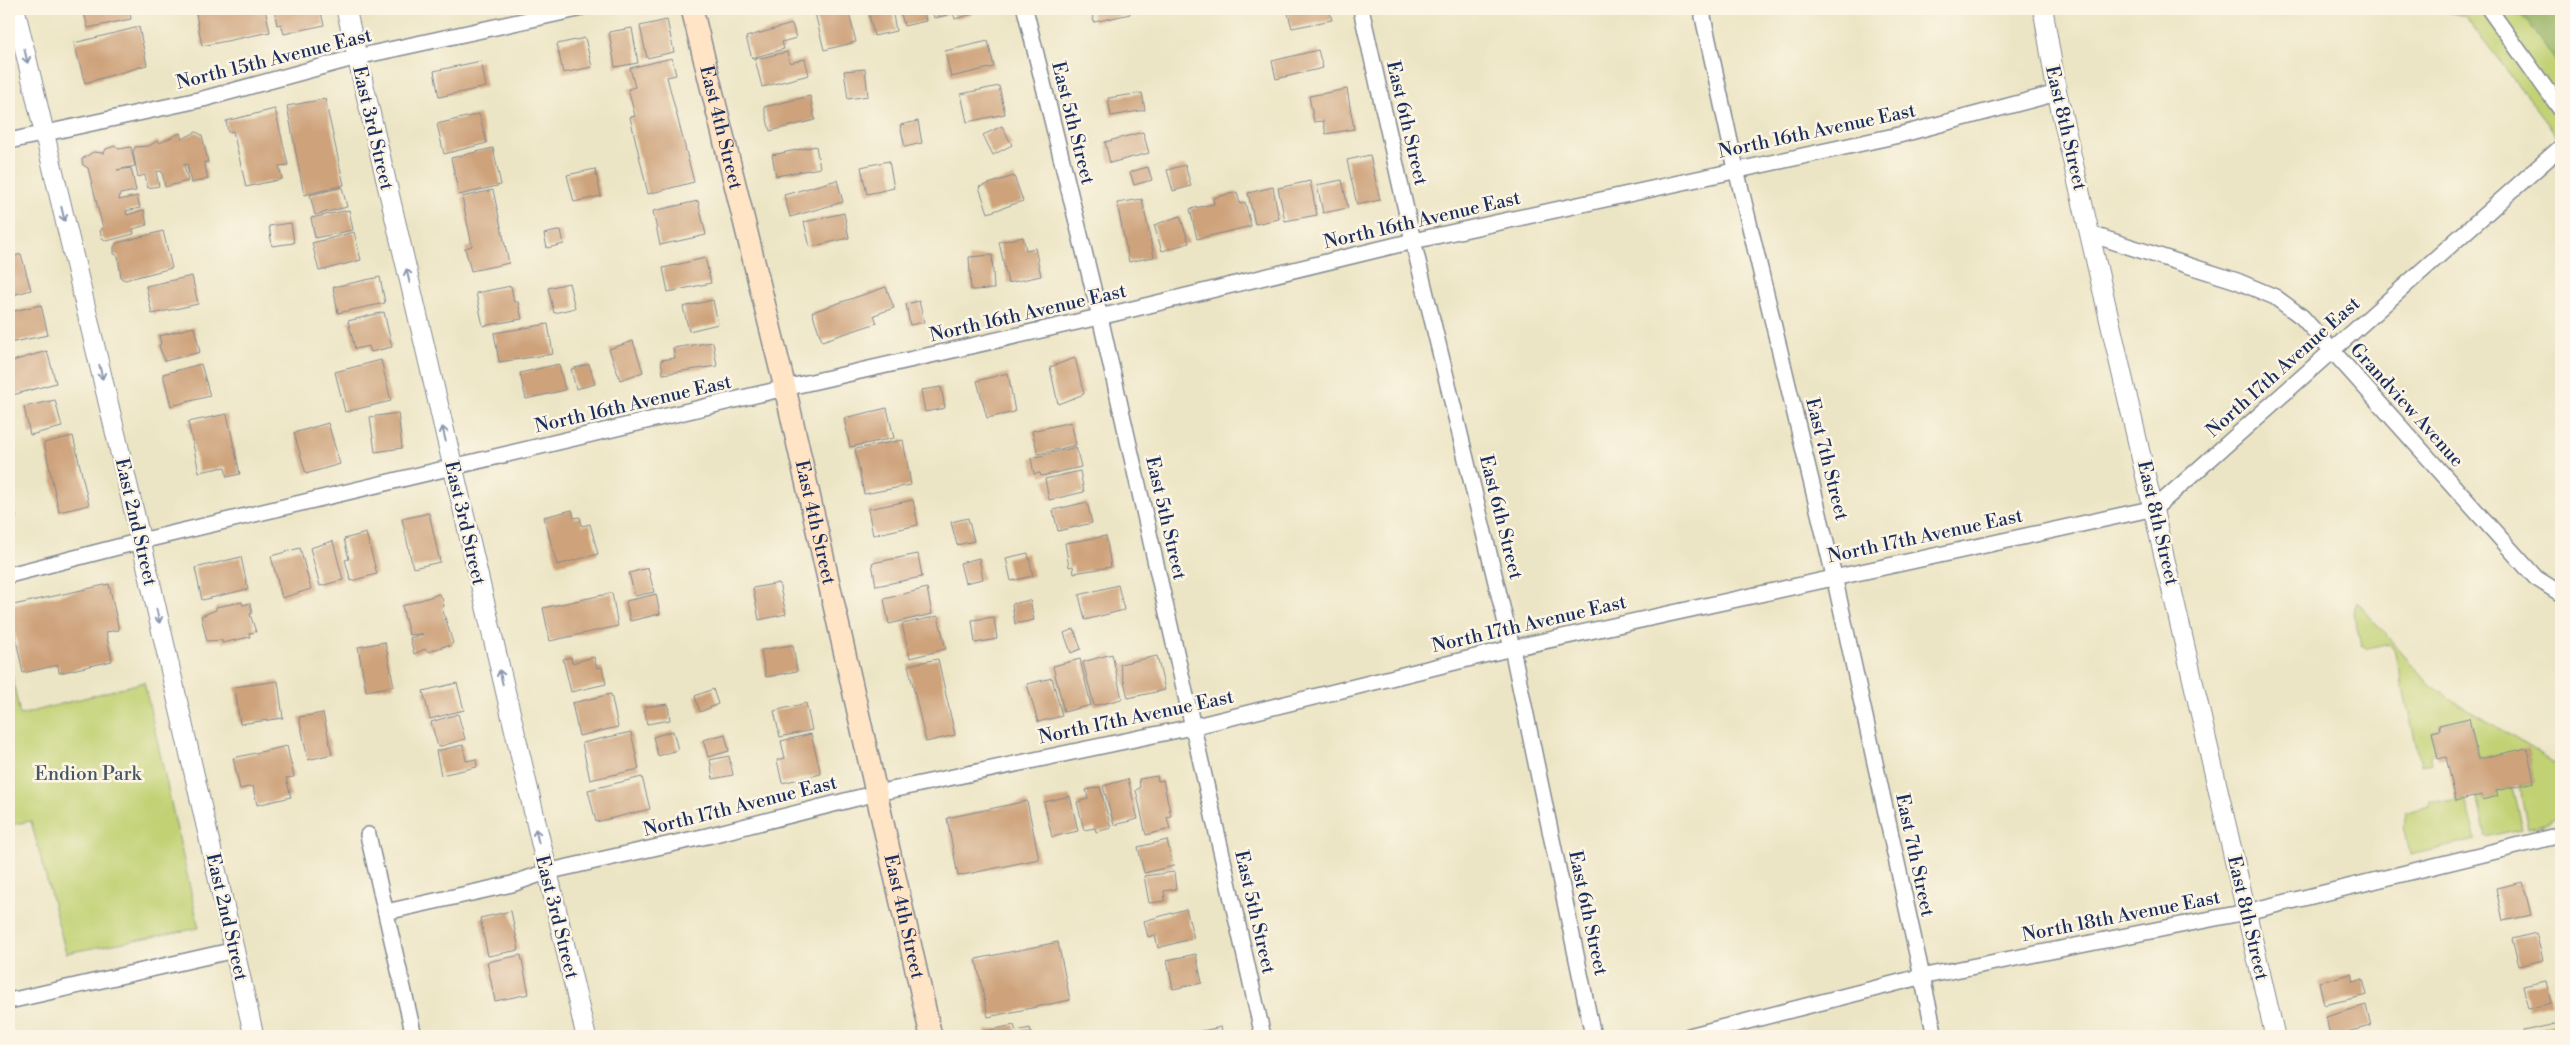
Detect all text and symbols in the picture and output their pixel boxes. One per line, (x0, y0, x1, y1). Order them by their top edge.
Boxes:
street label: North 15th Avenue East (174, 23, 375, 95)
one-way arrow (22, 48, 31, 64)
street label: East 6th Street (1381, 58, 1433, 188)
street label: East 5th Street (1046, 59, 1100, 187)
street label: East 4th Street (694, 63, 748, 192)
street label: East 8th Street (2040, 63, 2092, 193)
street label: East 3rd Street (347, 64, 399, 193)
street label: North 16th Avenue East (1716, 98, 1918, 164)
street label: North 16th Avenue East (1321, 186, 1523, 254)
one-way arrow (59, 206, 68, 222)
one-way arrow (403, 268, 412, 284)
street label: North 16th Avenue East (927, 279, 1129, 347)
street label: North 17th Avenue East (2201, 291, 2365, 442)
street label: Grandview Avenue (2345, 338, 2469, 472)
one-way arrow (97, 364, 106, 380)
street label: North 16th Avenue East (532, 370, 734, 438)
street label: East 7th Street (1800, 395, 1854, 523)
one-way arrow (439, 426, 448, 442)
street label: East 6th Street (1474, 452, 1528, 582)
street label: East 5th Street (1140, 454, 1192, 582)
street label: East 2nd Street (110, 456, 162, 588)
street label: East 4th Street (790, 458, 841, 587)
street label: East 8th Street (2132, 458, 2184, 588)
street label: East 3rd Street (439, 459, 491, 588)
street label: North 17th Avenue East (1825, 504, 2025, 568)
street label: North 17th Avenue East (1429, 590, 1629, 658)
one-way arrow (154, 607, 163, 623)
one-way arrow (496, 670, 505, 686)
street label: North 17th Avenue East (1036, 685, 1236, 749)
park label: Endion Park (35, 762, 143, 786)
street label: North 17th Avenue East (641, 770, 840, 842)
street label: East 7th Street (1890, 791, 1940, 919)
one-way arrow (532, 828, 541, 844)
street label: East 5th Street (1229, 848, 1281, 976)
street label: East 6th Street (1563, 848, 1613, 978)
street label: East 2nd Street (201, 851, 253, 983)
street label: East 4th Street (878, 852, 930, 981)
street label: East 3rd Street (530, 853, 584, 982)
street label: East 8th Street (2222, 853, 2274, 983)
street label: North 18th Avenue East (2020, 885, 2223, 947)

